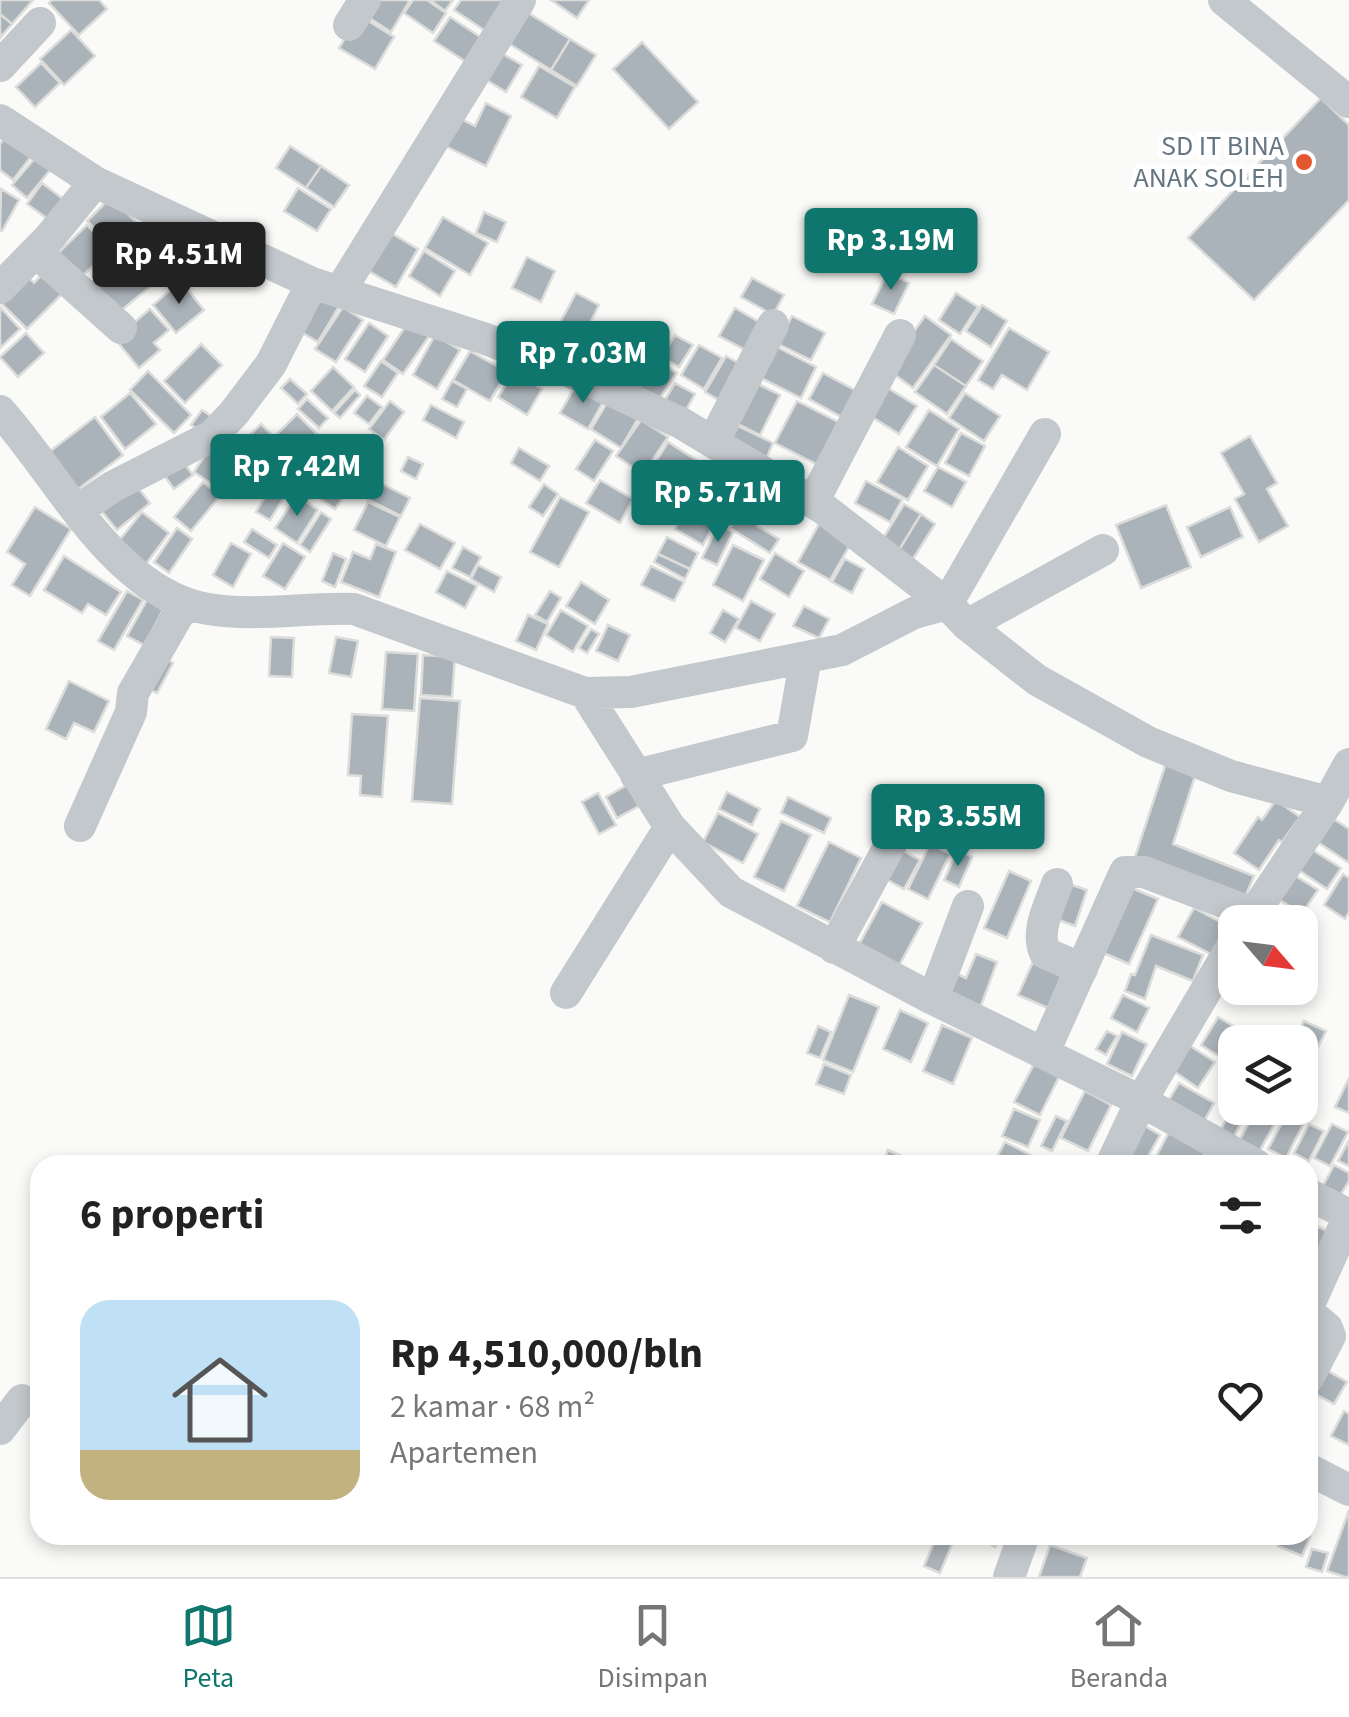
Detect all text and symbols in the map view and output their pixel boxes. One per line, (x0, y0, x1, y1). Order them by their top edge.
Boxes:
place label: SD IT BINA ANAK SOLEH (1133, 126, 1285, 198)
marker: SD IT BINA ANAK SOLEH (1293, 151, 1315, 173)
pin: Rp 3.19M (788, 208, 994, 293)
text: Rp 3.19M (826, 217, 956, 263)
pin: Rp 4.51M (76, 222, 282, 307)
text: Rp 4.51M (114, 231, 244, 277)
pin: Rp 7.03M (480, 321, 686, 406)
text: Rp 7.03M (518, 330, 648, 376)
pin: Rp 7.42M (194, 434, 400, 519)
text: Rp 7.42M (232, 443, 362, 489)
pin: Rp 5.71M (615, 460, 821, 545)
text: Rp 5.71M (653, 469, 783, 515)
pin: Rp 3.55M (855, 784, 1061, 869)
text: Rp 3.55M (893, 793, 1023, 839)
north arrow (1218, 905, 1318, 1005)
map controls (1218, 905, 1318, 1125)
button: layers (1218, 1025, 1318, 1125)
text: 6 properti (80, 1185, 264, 1245)
icon: filters (1213, 1188, 1268, 1243)
text: Rp 4,510,000/bln (390, 1324, 703, 1384)
icon: home (160, 1340, 280, 1460)
icon: heart (1213, 1373, 1268, 1428)
text: 2 kamar · 68 m² (390, 1384, 595, 1430)
text: Apartemen (390, 1430, 538, 1476)
tab: Peta (181, 1598, 236, 1698)
tab: Disimpan (597, 1598, 708, 1698)
tab: Beranda (1070, 1598, 1168, 1698)

